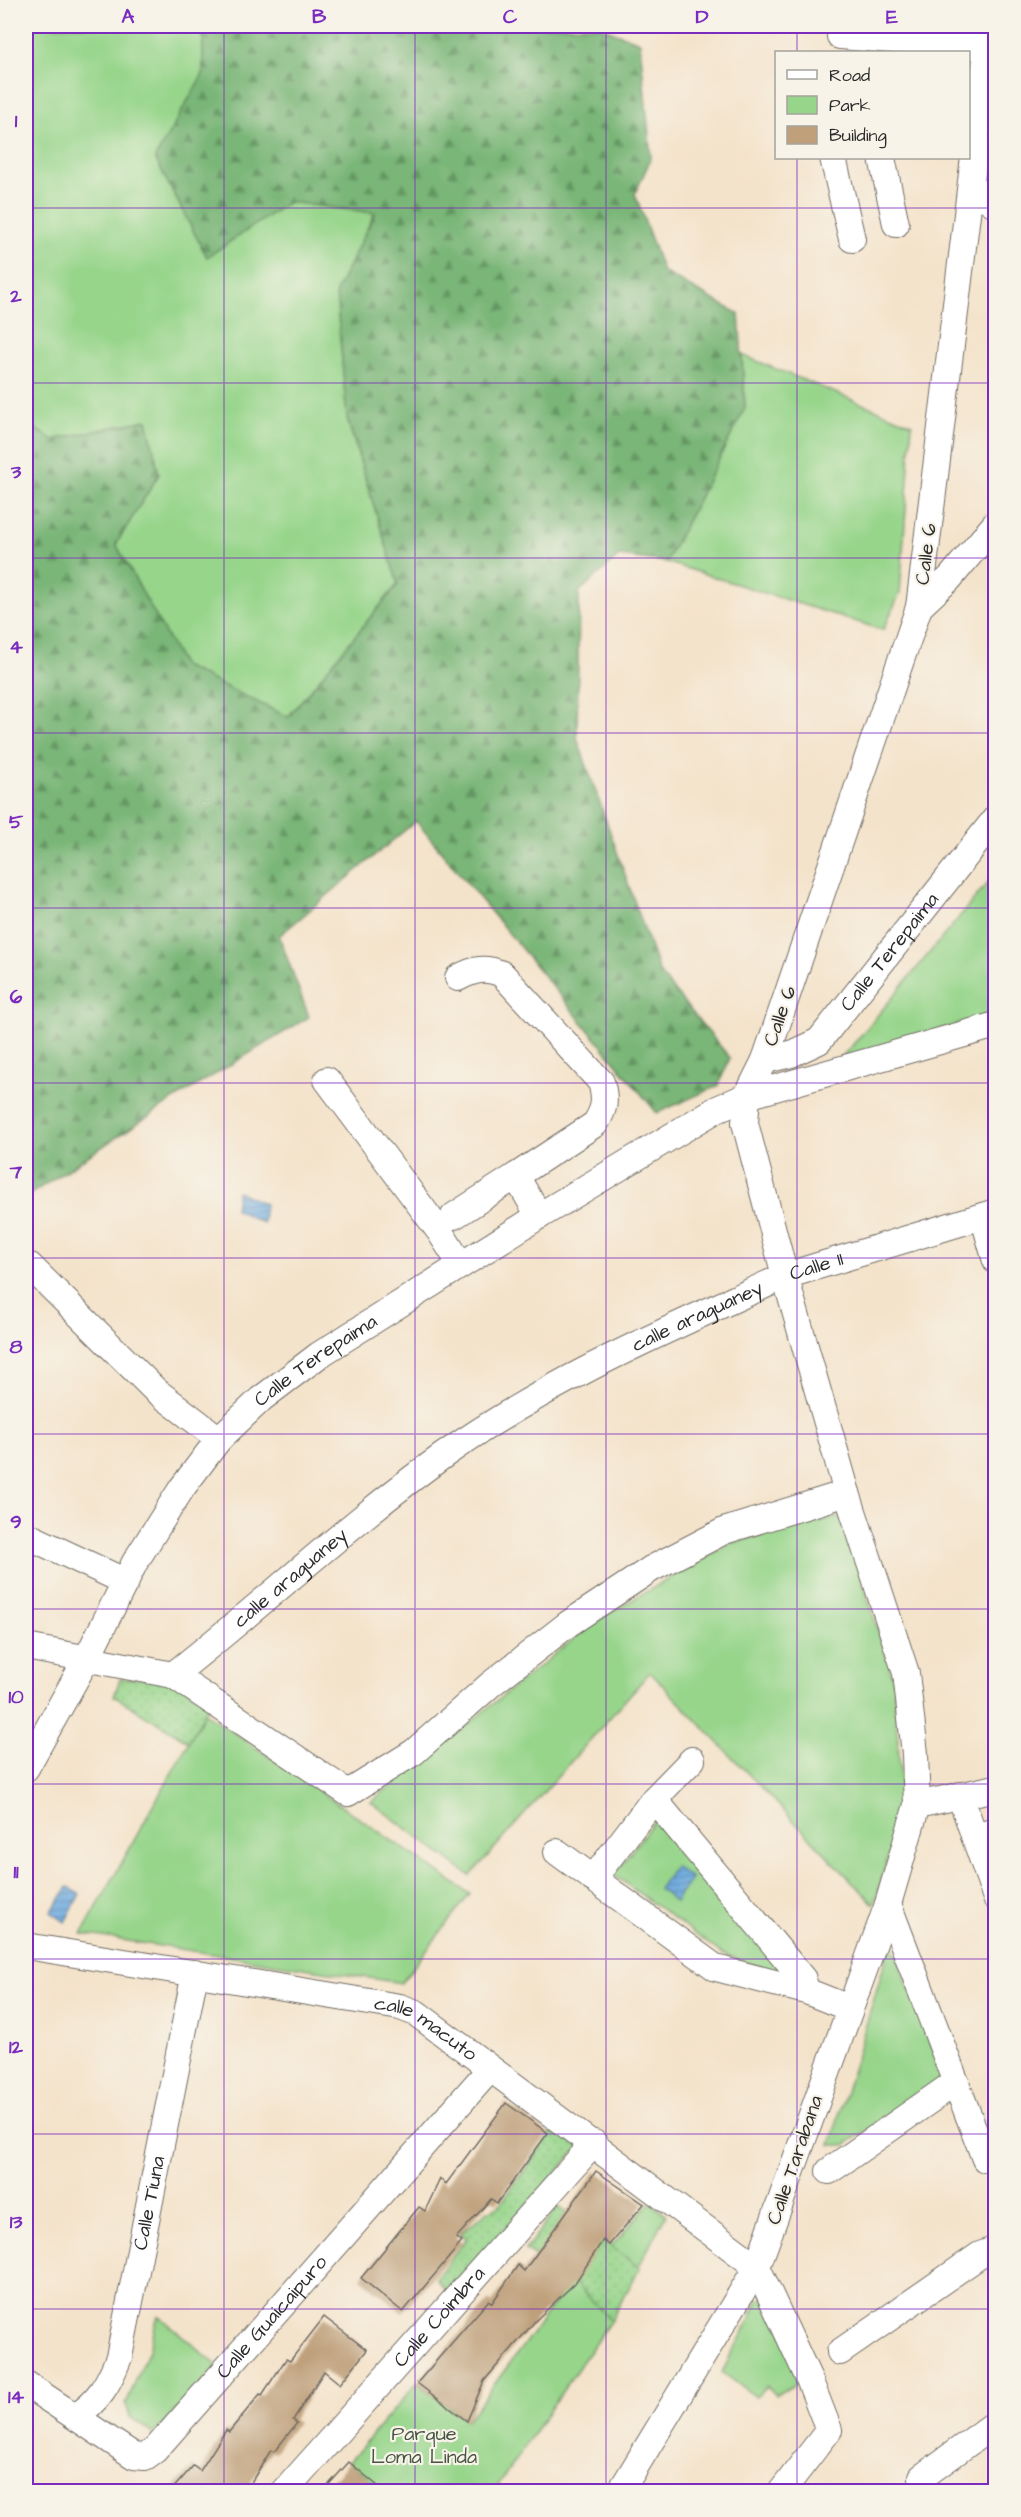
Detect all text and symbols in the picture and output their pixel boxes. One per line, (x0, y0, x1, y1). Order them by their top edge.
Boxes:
text: A (122, 3, 135, 31)
text: B (312, 3, 327, 31)
text: C (503, 3, 518, 31)
text: D (696, 3, 709, 31)
text: E (886, 3, 898, 31)
legend (775, 51, 970, 159)
text: Road (829, 63, 870, 88)
text: Park (829, 93, 871, 118)
text: 1 (15, 107, 18, 135)
text: Building (829, 123, 887, 149)
text: 2 (9, 282, 22, 310)
text: 3 (10, 458, 22, 486)
street label: Calle 6 (908, 521, 944, 586)
text: 4 (9, 633, 23, 661)
text: 5 (9, 808, 24, 836)
street label: Calle Terepaima (834, 887, 946, 1018)
street label: Calle 6 (757, 982, 803, 1050)
text: 6 (10, 983, 23, 1011)
text: 7 (9, 1158, 23, 1186)
street label: Calle 11 (786, 1245, 847, 1288)
street label: calle araguaney (627, 1274, 768, 1359)
street label: Calle Terepaima (248, 1308, 383, 1414)
text: 8 (10, 1333, 23, 1361)
text: 9 (10, 1508, 22, 1536)
street label: calle araguaney (227, 1521, 354, 1634)
text: 10 (8, 1683, 24, 1711)
text: 11 (13, 1858, 19, 1886)
street label: calle macuto (372, 1989, 483, 2068)
text: 12 (9, 2033, 24, 2061)
street label: Calle Tarabana (760, 2092, 830, 2228)
street label: Calle Tiuna (126, 2154, 172, 2253)
text: 13 (10, 2208, 23, 2236)
street label: Calle Guaicaipuro (210, 2249, 334, 2385)
street label: Calle Coimbra (387, 2261, 492, 2373)
text: 14 (8, 2383, 24, 2411)
park label: Parque Loma Linda (371, 2420, 477, 2471)

